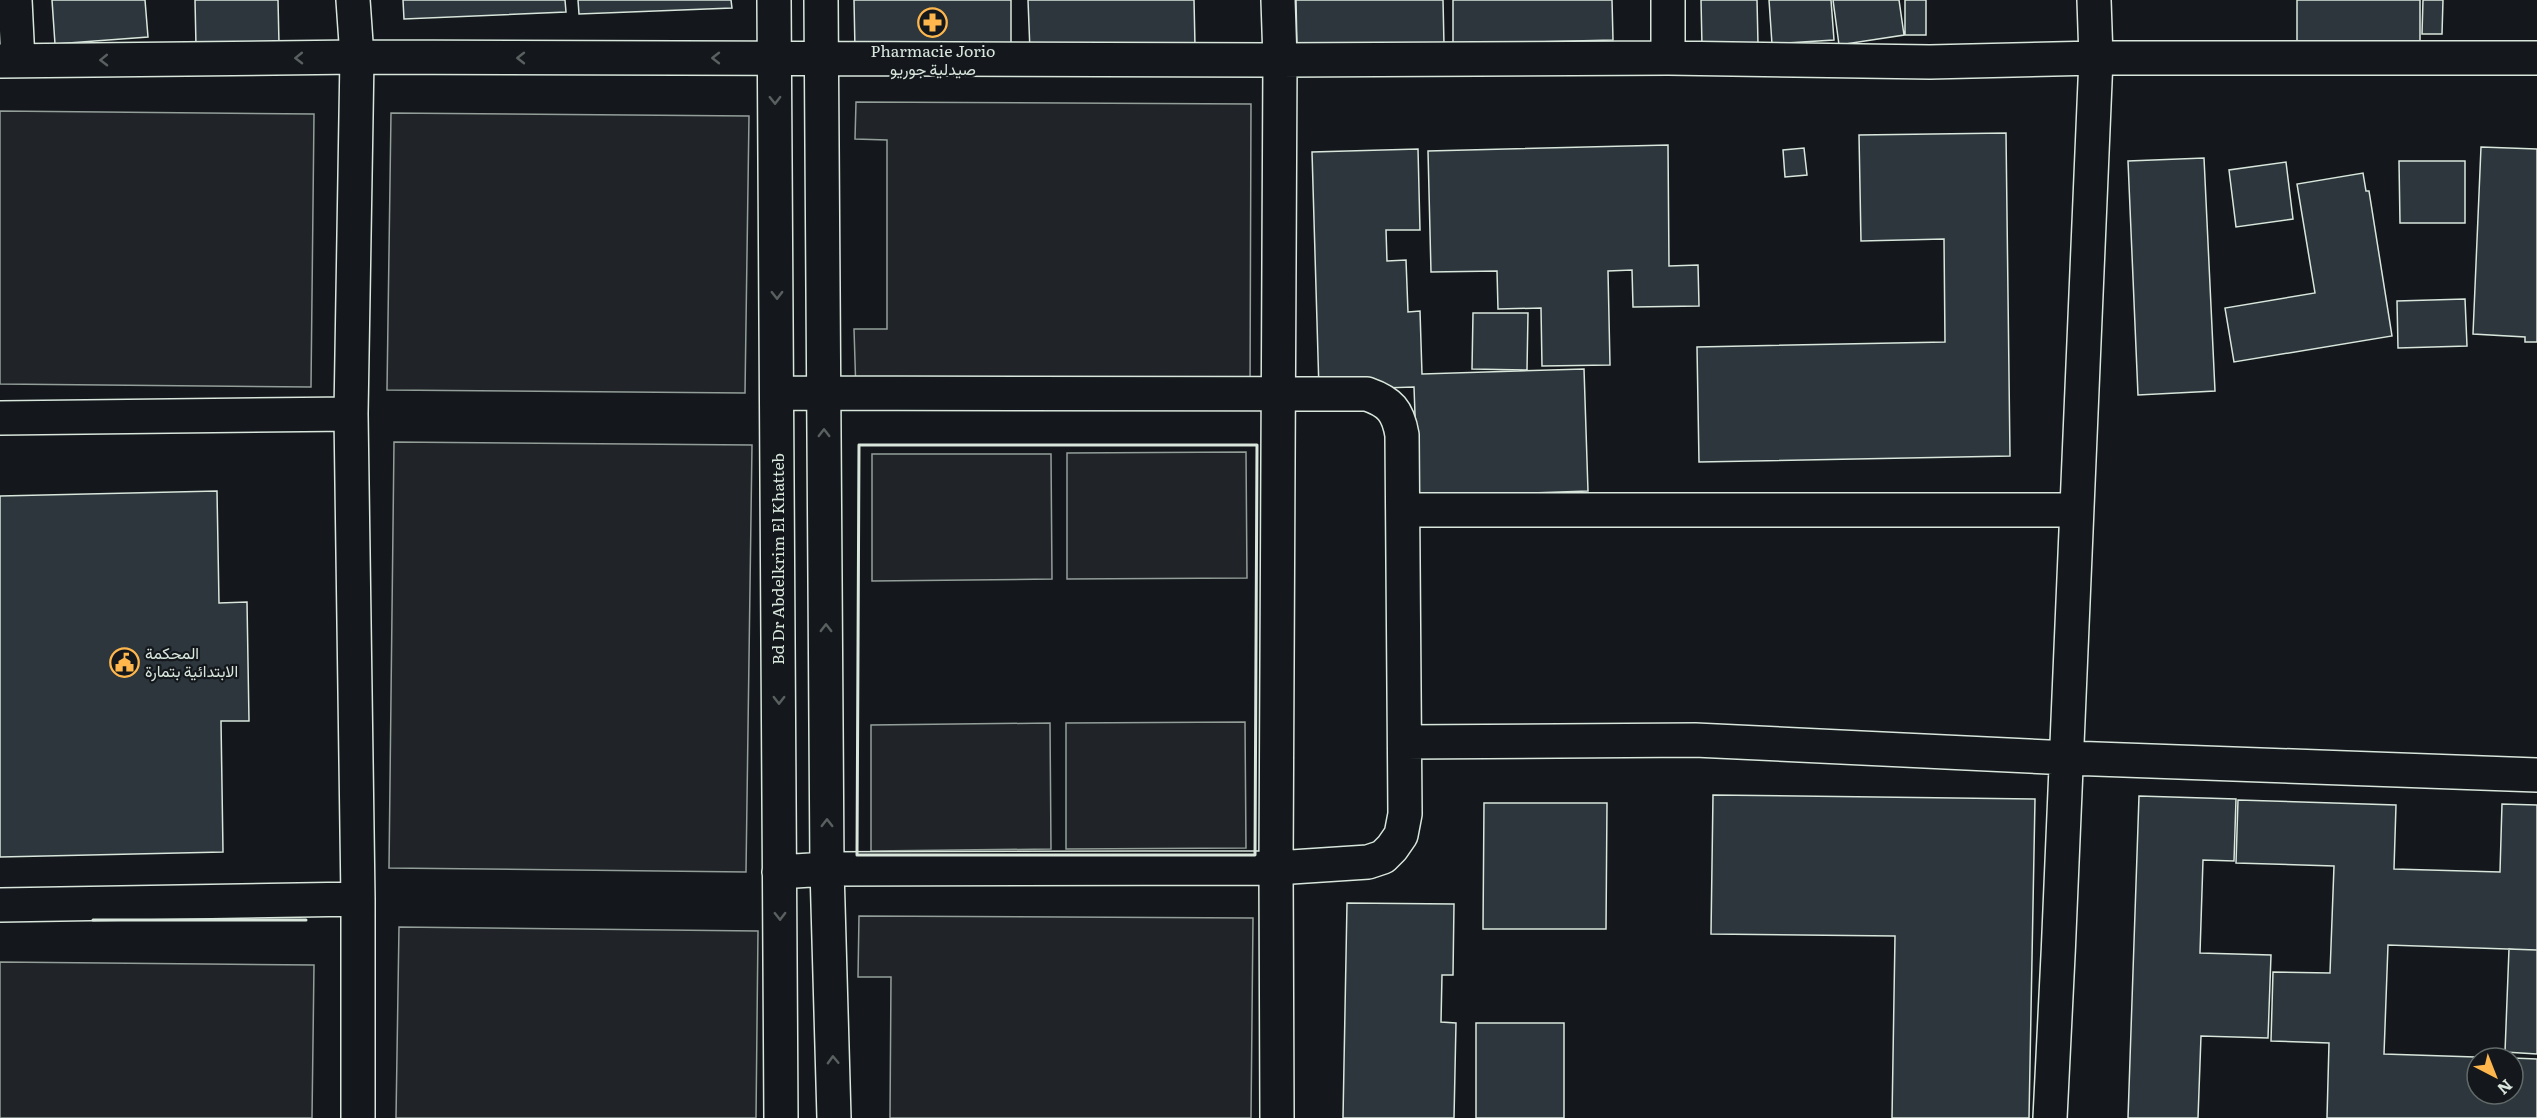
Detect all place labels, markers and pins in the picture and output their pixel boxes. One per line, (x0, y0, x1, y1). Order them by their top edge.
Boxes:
pharmacy icon: Pharmacie Jorio صيدلية جوريو (917, 7, 949, 39)
place label: Pharmacie Jorio صيدلية جوريو (871, 38, 995, 80)
place label: المحكمة الابتدائية بتمارة (145, 640, 238, 682)
public building icon: المحكمة الابتدائية بتمارة (108, 646, 140, 678)

